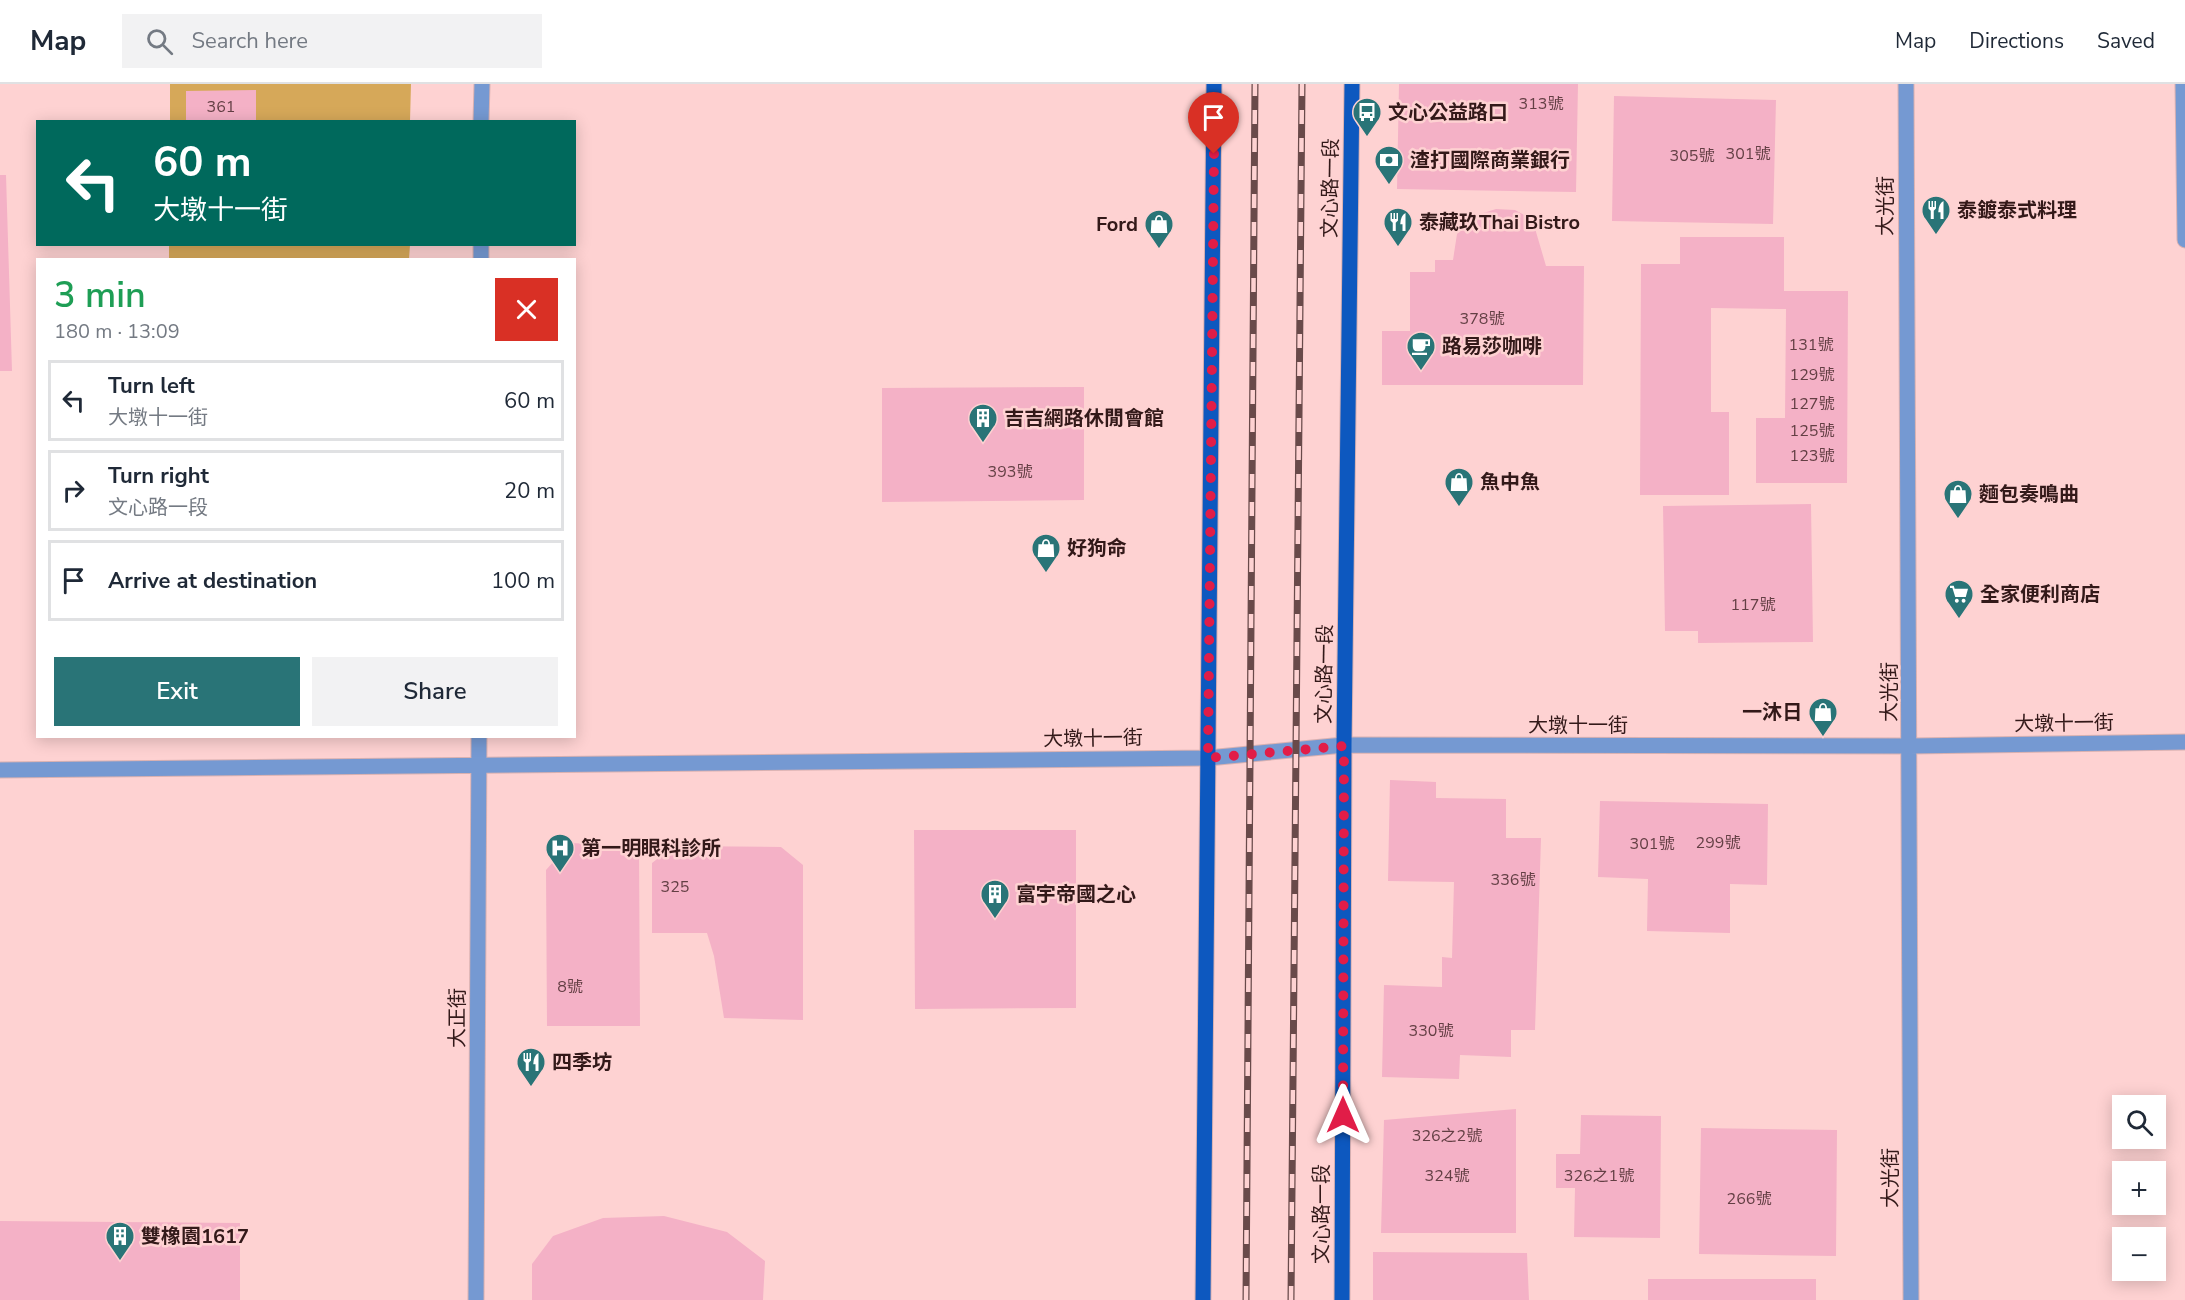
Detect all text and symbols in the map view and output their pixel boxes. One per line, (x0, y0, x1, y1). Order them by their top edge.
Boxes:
search box (122, 14, 542, 68)
text: Map (30, 22, 86, 60)
icon: search (143, 25, 176, 58)
text: Search here (191, 26, 308, 56)
text: Map (1895, 27, 1936, 55)
text: Directions (1969, 27, 2064, 55)
text: Saved (2097, 27, 2155, 55)
pin (1188, 92, 1239, 154)
house number: 313號 (1519, 93, 1563, 115)
house number: 361 (207, 96, 235, 118)
bus stop icon: 文心公益路口 (1351, 96, 1383, 138)
place label: 文心公益路口 (1388, 99, 1508, 126)
icon: arrive (1197, 101, 1230, 134)
text: 60 m (153, 134, 252, 191)
street label: 文心路一段 (1316, 138, 1345, 238)
house number: 301號 (1726, 143, 1770, 165)
icon: left (54, 144, 132, 222)
bank icon: 渣打國際商業銀行 (1373, 144, 1405, 186)
house number: 305號 (1670, 145, 1714, 167)
place label: 渣打國際商業銀行 (1410, 147, 1570, 174)
street label: 大光街 (1872, 176, 1899, 236)
text: 大墩十一街 (153, 192, 288, 229)
restaurant icon: 泰鍍泰式料理 (1920, 194, 1952, 236)
place label: 泰鍍泰式料理 (1957, 197, 2077, 224)
restaurant icon: 泰藏玖Thai Bistro (1382, 206, 1414, 248)
shop icon: Ford (1143, 208, 1175, 250)
place label: 泰藏玖Thai Bistro (1419, 209, 1580, 236)
place label: Ford (1096, 211, 1138, 238)
text: 3 min (54, 271, 146, 320)
button: close (495, 278, 558, 341)
house number: 378號 (1460, 308, 1504, 330)
text: 180 m · 13:09 (54, 318, 180, 345)
cafe icon: 路易莎咖啡 (1405, 330, 1437, 372)
place label: 路易莎咖啡 (1442, 333, 1542, 360)
house number: 131號 (1789, 334, 1833, 356)
house number: 129號 (1790, 364, 1834, 386)
text: Turn left (108, 371, 195, 401)
icon: left (57, 384, 90, 417)
text: 60 m (504, 386, 555, 416)
house number: 127號 (1790, 393, 1834, 415)
building icon: 吉吉網路休閒會館 (967, 402, 999, 444)
text: 大墩十一街 (108, 404, 208, 431)
place label: 吉吉網路休閒會館 (1004, 405, 1164, 432)
house number: 125號 (1790, 420, 1834, 442)
house number: 123號 (1790, 445, 1834, 467)
text: Turn right (108, 461, 209, 491)
house number: 393號 (988, 461, 1032, 483)
shop icon: 魚中魚 (1443, 466, 1475, 508)
place label: 魚中魚 (1480, 469, 1540, 496)
icon: right (57, 474, 90, 507)
text: 20 m (504, 476, 555, 506)
shop icon: 麵包奏鳴曲 (1942, 478, 1974, 520)
place label: 麵包奏鳴曲 (1979, 481, 2079, 508)
text: 文心路一段 (108, 494, 208, 521)
shop icon: 好狗命 (1030, 532, 1062, 574)
place label: 好狗命 (1067, 535, 1127, 562)
icon: arrive (57, 564, 90, 597)
text: Arrive at destination (108, 566, 317, 596)
text: 100 m (491, 566, 555, 596)
supermarket icon: 全家便利商店 (1943, 578, 1975, 620)
place label: 全家便利商店 (1980, 581, 2100, 608)
house number: 117號 (1731, 594, 1775, 616)
street label: 文心路一段 (1310, 624, 1339, 724)
button: Exit (54, 657, 300, 726)
button: Share (312, 657, 558, 726)
street label: 大光街 (1876, 662, 1903, 722)
shop icon: 一沐日 (1807, 696, 1839, 738)
place label: 一沐日 (1742, 699, 1802, 726)
street label: 大墩十一街 (2014, 709, 2114, 738)
street label: 大墩十一街 (1528, 712, 1628, 739)
street label: 大墩十一街 (1043, 724, 1143, 753)
hospital icon: 第一明眼科診所 (544, 832, 576, 874)
house number: 299號 (1696, 832, 1740, 854)
house number: 301號 (1630, 833, 1674, 855)
place label: 第一明眼科診所 (581, 835, 721, 862)
house number: 336號 (1491, 869, 1535, 891)
house number: 325 (661, 876, 689, 898)
building icon: 富宇帝國之心 (979, 878, 1011, 920)
place label: 富宇帝國之心 (1016, 881, 1136, 908)
house number: 8號 (557, 976, 583, 998)
street label: 大正街 (444, 988, 471, 1048)
house number: 330號 (1409, 1020, 1453, 1042)
restaurant icon: 四季坊 (515, 1046, 547, 1088)
place label: 四季坊 (552, 1049, 612, 1076)
position arrow (1311, 1083, 1375, 1147)
map controls (2112, 1095, 2166, 1281)
button: search (2112, 1095, 2166, 1149)
house number: 326之2號 (1412, 1125, 1482, 1147)
street label: 大光街 (1877, 1148, 1904, 1208)
button: + (2112, 1161, 2166, 1215)
street label: 文心路一段 (1308, 1164, 1335, 1264)
house number: 324號 (1425, 1165, 1469, 1187)
house number: 326之1號 (1564, 1165, 1634, 1187)
house number: 266號 (1727, 1188, 1771, 1210)
building icon: 雙橡園1617 (104, 1220, 136, 1262)
place label: 雙橡園1617 (141, 1223, 249, 1250)
button: − (2112, 1227, 2166, 1281)

